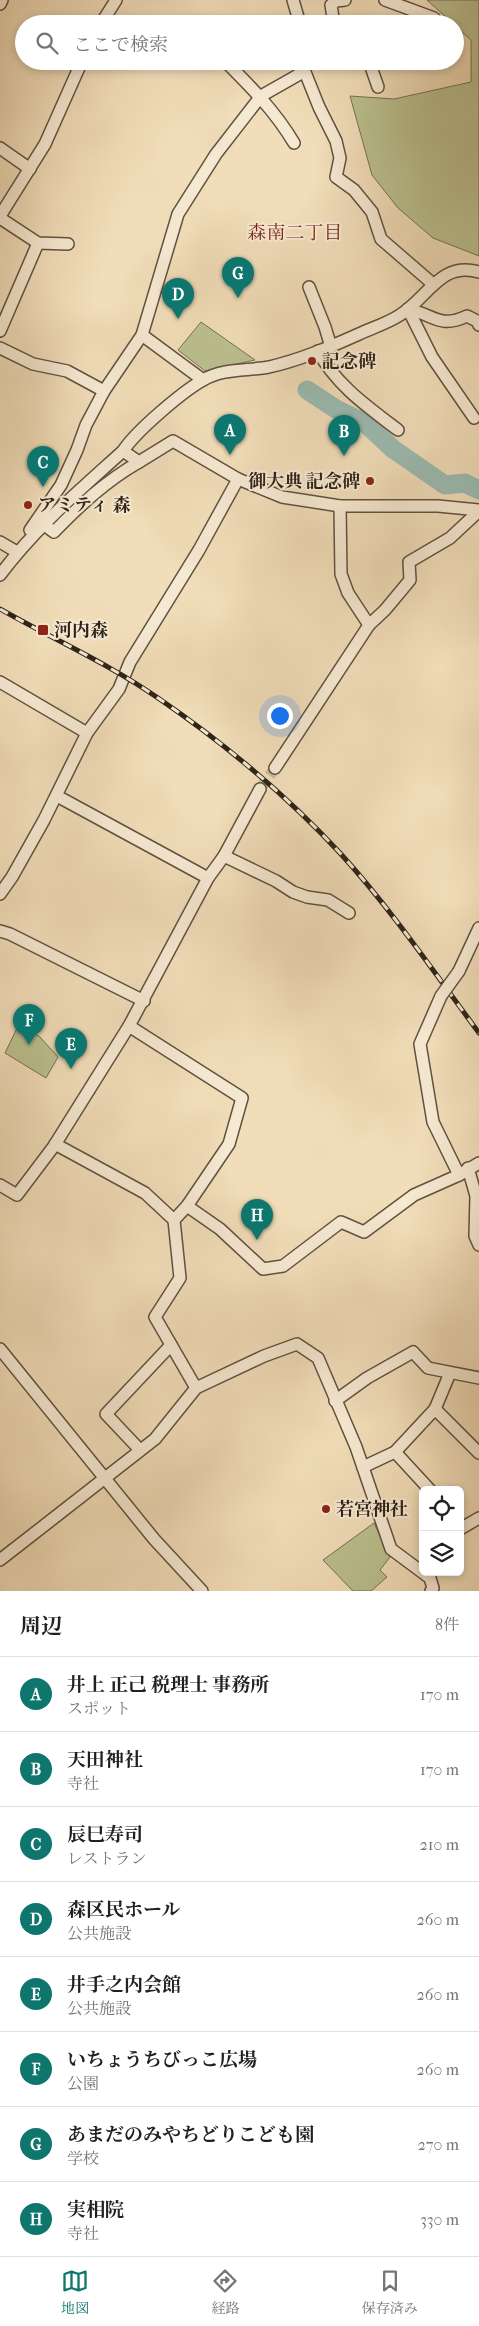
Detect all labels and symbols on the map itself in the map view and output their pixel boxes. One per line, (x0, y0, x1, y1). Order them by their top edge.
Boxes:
district label: 森南二丁目 (247, 222, 343, 244)
pin: G (222, 257, 254, 298)
pin: D (162, 278, 194, 319)
place label: 記念碑 (322, 351, 376, 372)
marker: 記念碑 (306, 355, 318, 367)
pin: A (214, 414, 246, 455)
pin: B (328, 415, 360, 456)
pin: C (27, 446, 59, 487)
place label: 御大典 記念碑 (248, 471, 360, 492)
marker: 御大典 記念碑 (364, 475, 376, 487)
place label: アミティ 森 (38, 495, 130, 516)
marker: アミティ 森 (22, 499, 34, 511)
place label: 河内森 (54, 620, 108, 641)
marker: 河内森 (36, 623, 50, 637)
your location (267, 703, 293, 729)
pin: F (13, 1004, 45, 1045)
pin: E (55, 1028, 87, 1069)
pin: H (241, 1199, 273, 1240)
place label: 若宮神社 (336, 1499, 408, 1520)
marker: 若宮神社 (320, 1503, 332, 1515)

